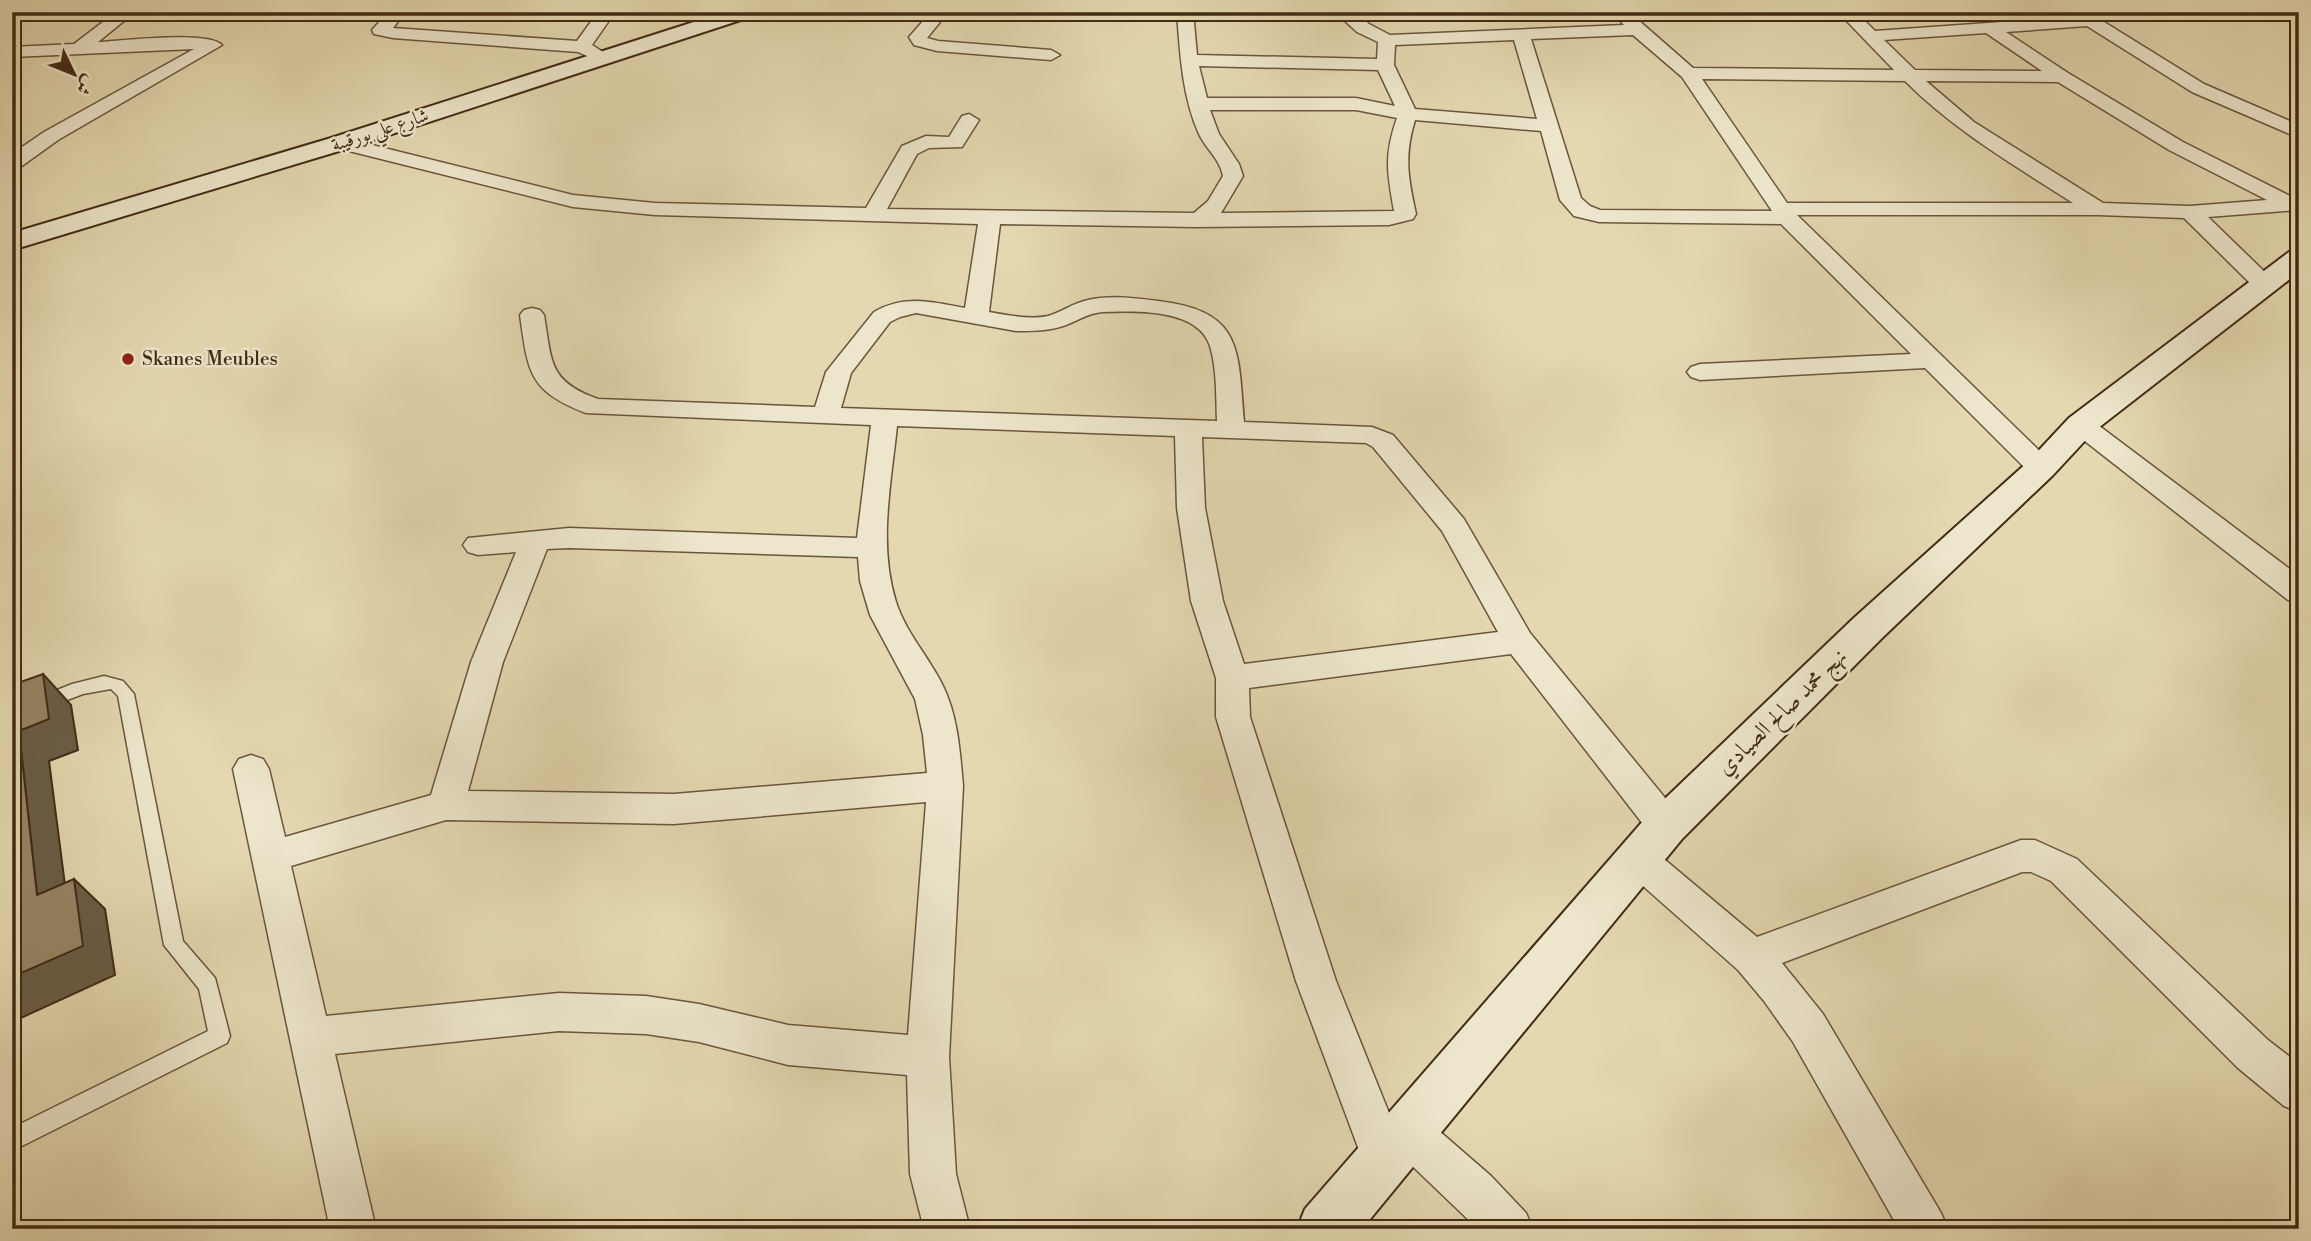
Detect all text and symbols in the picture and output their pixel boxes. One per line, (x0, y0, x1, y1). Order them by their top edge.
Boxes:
north arrow (38, 38, 108, 108)
text: ش (70, 70, 101, 100)
street label: شارع علي بورقيبة (328, 103, 433, 163)
place label: Skanes Meubles (142, 347, 278, 371)
marker: Skanes Meubles (120, 351, 136, 367)
street label: نهج محمد صالح الصيادي (1711, 643, 1857, 786)

